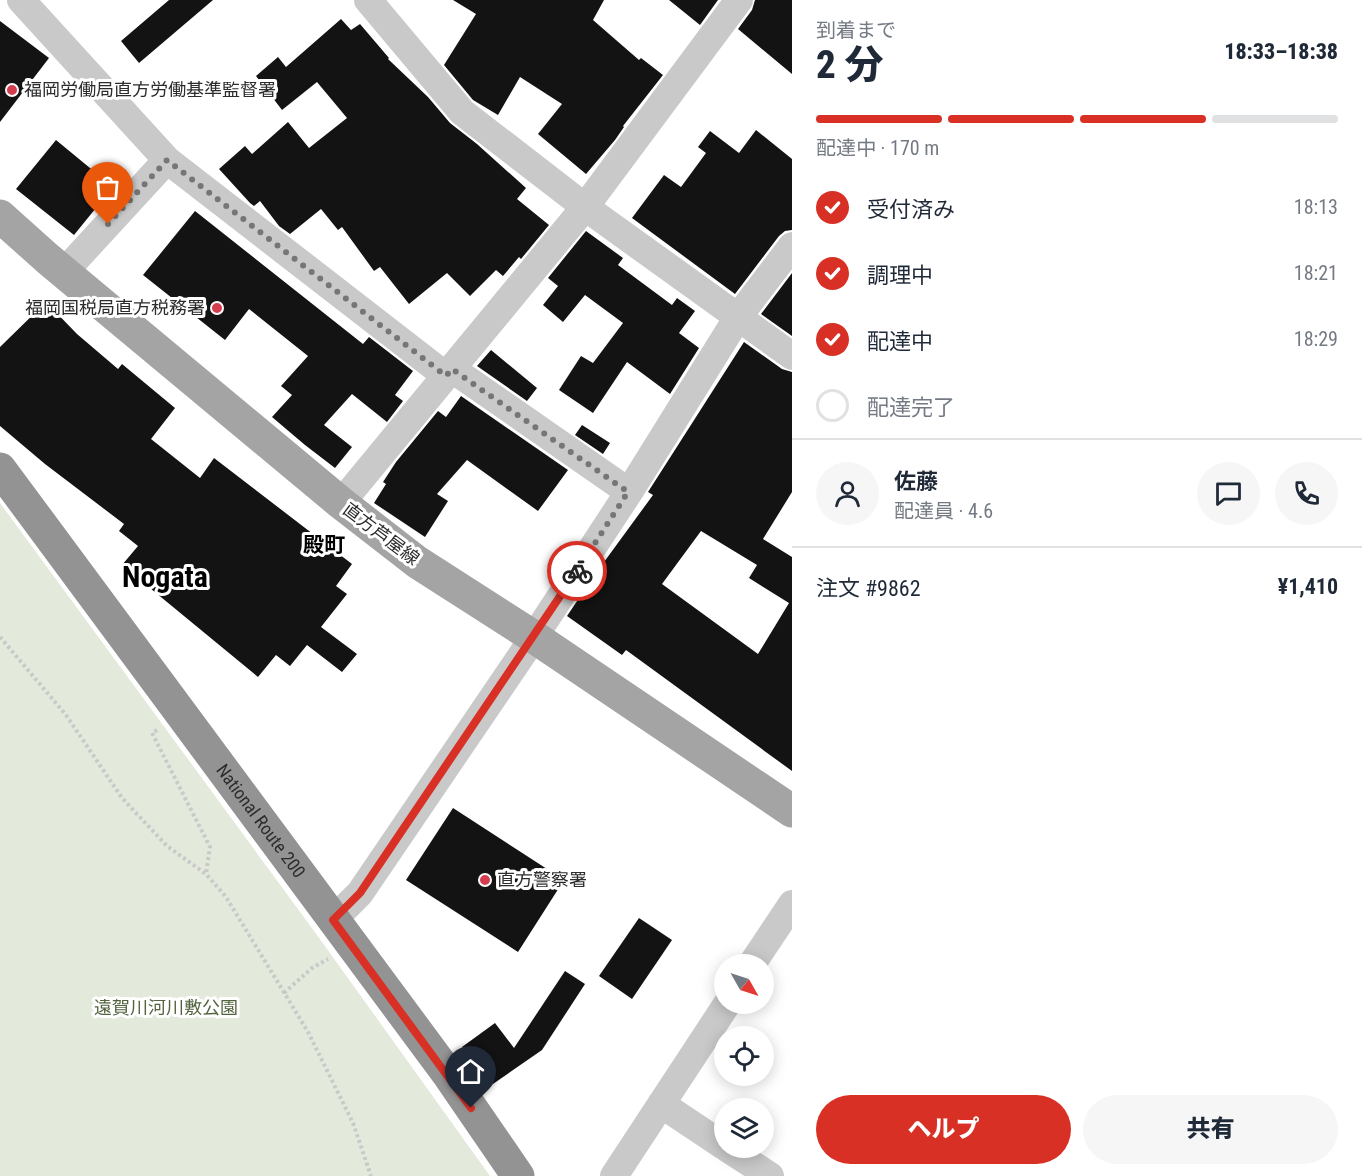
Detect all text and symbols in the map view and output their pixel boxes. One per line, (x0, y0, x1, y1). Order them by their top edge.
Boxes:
text: 到着まで (816, 18, 896, 42)
text: 18:33–18:38 (1224, 39, 1338, 64)
text: 2 分 (816, 42, 884, 88)
place label: 福岡労働局直方労働基準監督署 (24, 79, 276, 100)
marker: 福岡労働局直方労働基準監督署 (5, 83, 19, 97)
text: 配達中 · 170 m (816, 136, 939, 160)
pin (82, 162, 133, 224)
icon: bag (91, 171, 124, 204)
icon: check (816, 191, 849, 224)
text: 18:13 (1294, 195, 1338, 219)
text: 受付済み (867, 197, 955, 222)
icon: check (816, 257, 849, 290)
text: 18:21 (1294, 261, 1338, 285)
text: 調理中 (867, 263, 933, 288)
place label: 福岡国税局直方税務署 (25, 297, 205, 318)
marker: 福岡国税局直方税務署 (210, 301, 224, 315)
icon: check (816, 323, 849, 356)
text: 18:29 (1294, 327, 1338, 351)
text: 配達中 (867, 329, 933, 354)
text: 配達完了 (867, 395, 955, 420)
button: person (816, 462, 879, 525)
button: chat (1197, 462, 1260, 525)
button: phone (1275, 462, 1338, 525)
text: 佐藤 (894, 469, 938, 494)
street label: 直方芦屋線 (339, 498, 424, 569)
text: 配達員 · 4.6 (894, 499, 993, 523)
district label: 殿町 (303, 533, 345, 557)
courier (547, 541, 607, 601)
icon: bike (561, 555, 594, 588)
district label: Nogata (122, 559, 208, 594)
text: ¥1,410 (1278, 574, 1338, 599)
text: 注文 #9862 (816, 576, 921, 601)
street label: National Route 200 (212, 760, 310, 882)
place label: 直方警察署 (497, 869, 587, 890)
marker: 直方警察署 (478, 873, 492, 887)
north arrow (714, 954, 774, 1014)
map controls (714, 954, 774, 1158)
park label: 遠賀川河川敷公園 (94, 997, 238, 1018)
button: locate (714, 1026, 774, 1086)
pin (445, 1046, 496, 1108)
icon: home (454, 1055, 487, 1088)
button: ヘルプ (816, 1095, 1071, 1164)
button: 共有 (1083, 1095, 1338, 1164)
button: layers (714, 1098, 774, 1158)

